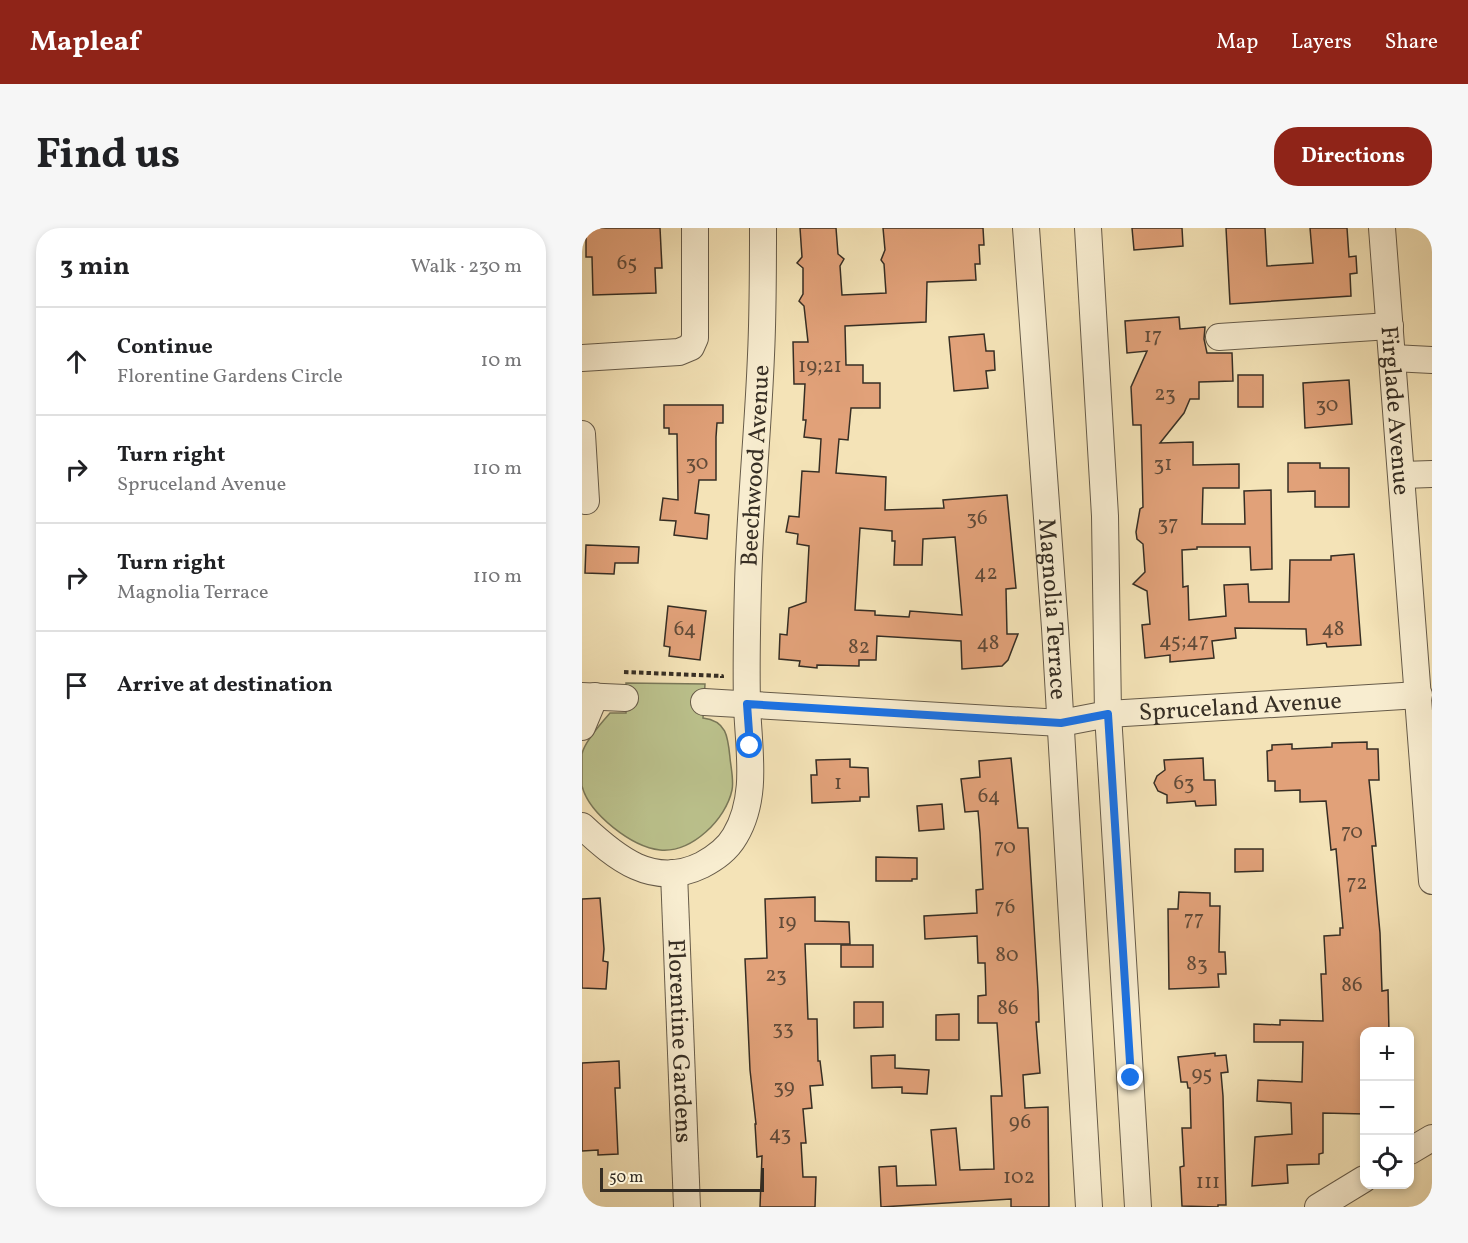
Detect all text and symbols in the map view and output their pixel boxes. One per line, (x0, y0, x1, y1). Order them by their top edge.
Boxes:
text: Mapleaf (30, 23, 140, 62)
text: Map (1216, 28, 1258, 57)
text: Layers (1291, 28, 1352, 57)
text: Share (1385, 28, 1438, 57)
text: Find us (36, 127, 180, 186)
button: Directions (1274, 127, 1432, 186)
text: 3 min (60, 249, 130, 285)
house number: 65 (617, 249, 637, 278)
text: Walk · 230 m (411, 253, 522, 281)
house number: 17 (1144, 322, 1162, 351)
street label: Firglade Avenue (1371, 325, 1417, 497)
text: Continue (117, 332, 213, 363)
icon: ahead (60, 345, 93, 378)
text: 10 m (481, 347, 522, 375)
house number: 19;21 (798, 352, 842, 381)
text: Florentine Gardens Circle (117, 363, 343, 391)
street label: Beechwood Avenue (734, 364, 780, 567)
house number: 23 (1154, 380, 1176, 409)
house number: 30 (1316, 391, 1338, 420)
text: Turn right (117, 440, 225, 471)
house number: 30 (686, 449, 708, 478)
house number: 31 (1154, 450, 1172, 479)
icon: right (60, 453, 93, 486)
text: 110 m (473, 455, 522, 483)
text: Spruceland Avenue (117, 471, 286, 499)
house number: 36 (966, 504, 988, 533)
house number: 37 (1158, 510, 1178, 539)
street label: Magnolia Terrace (1028, 517, 1074, 701)
text: Turn right (117, 548, 225, 579)
house number: 42 (974, 559, 998, 588)
icon: right (60, 561, 93, 594)
text: 110 m (473, 563, 522, 591)
text: Magnolia Terrace (117, 579, 268, 607)
house number: 64 (674, 615, 696, 644)
house number: 48 (1322, 615, 1344, 644)
house number: 45;47 (1159, 627, 1209, 656)
house number: 48 (977, 629, 999, 658)
house number: 82 (848, 633, 870, 662)
icon: arrive (60, 669, 93, 702)
text: Arrive at destination (117, 670, 333, 701)
street label: Spruceland Avenue (1138, 685, 1343, 731)
route start (736, 732, 762, 758)
house number: 1 (834, 769, 842, 798)
house number: 63 (1173, 769, 1195, 798)
house number: 64 (978, 782, 1000, 811)
house number: 70 (1341, 818, 1363, 847)
house number: 70 (994, 833, 1016, 862)
house number: 72 (1346, 869, 1368, 898)
house number: 76 (995, 893, 1015, 922)
house number: 77 (1184, 905, 1204, 934)
house number: 19 (777, 908, 797, 937)
street label: Florentine Gardens (658, 938, 700, 1144)
house number: 80 (995, 941, 1019, 970)
house number: 83 (1186, 950, 1208, 979)
house number: 23 (765, 961, 787, 990)
house number: 86 (1341, 971, 1363, 1000)
house number: 86 (997, 994, 1019, 1023)
house number: 33 (772, 1014, 794, 1043)
map controls (1360, 1027, 1414, 1189)
button: + (1360, 1027, 1414, 1081)
house number: 95 (1192, 1060, 1212, 1089)
route end (1117, 1064, 1143, 1090)
house number: 39 (773, 1073, 795, 1102)
button: − (1360, 1081, 1414, 1135)
house number: 96 (1009, 1108, 1031, 1137)
house number: 43 (769, 1120, 791, 1149)
button: locate (1360, 1135, 1414, 1189)
house number: 102 (1003, 1163, 1035, 1192)
scale bar (600, 1165, 764, 1192)
text: 50 m (609, 1167, 643, 1189)
house number: 111 (1196, 1168, 1220, 1197)

